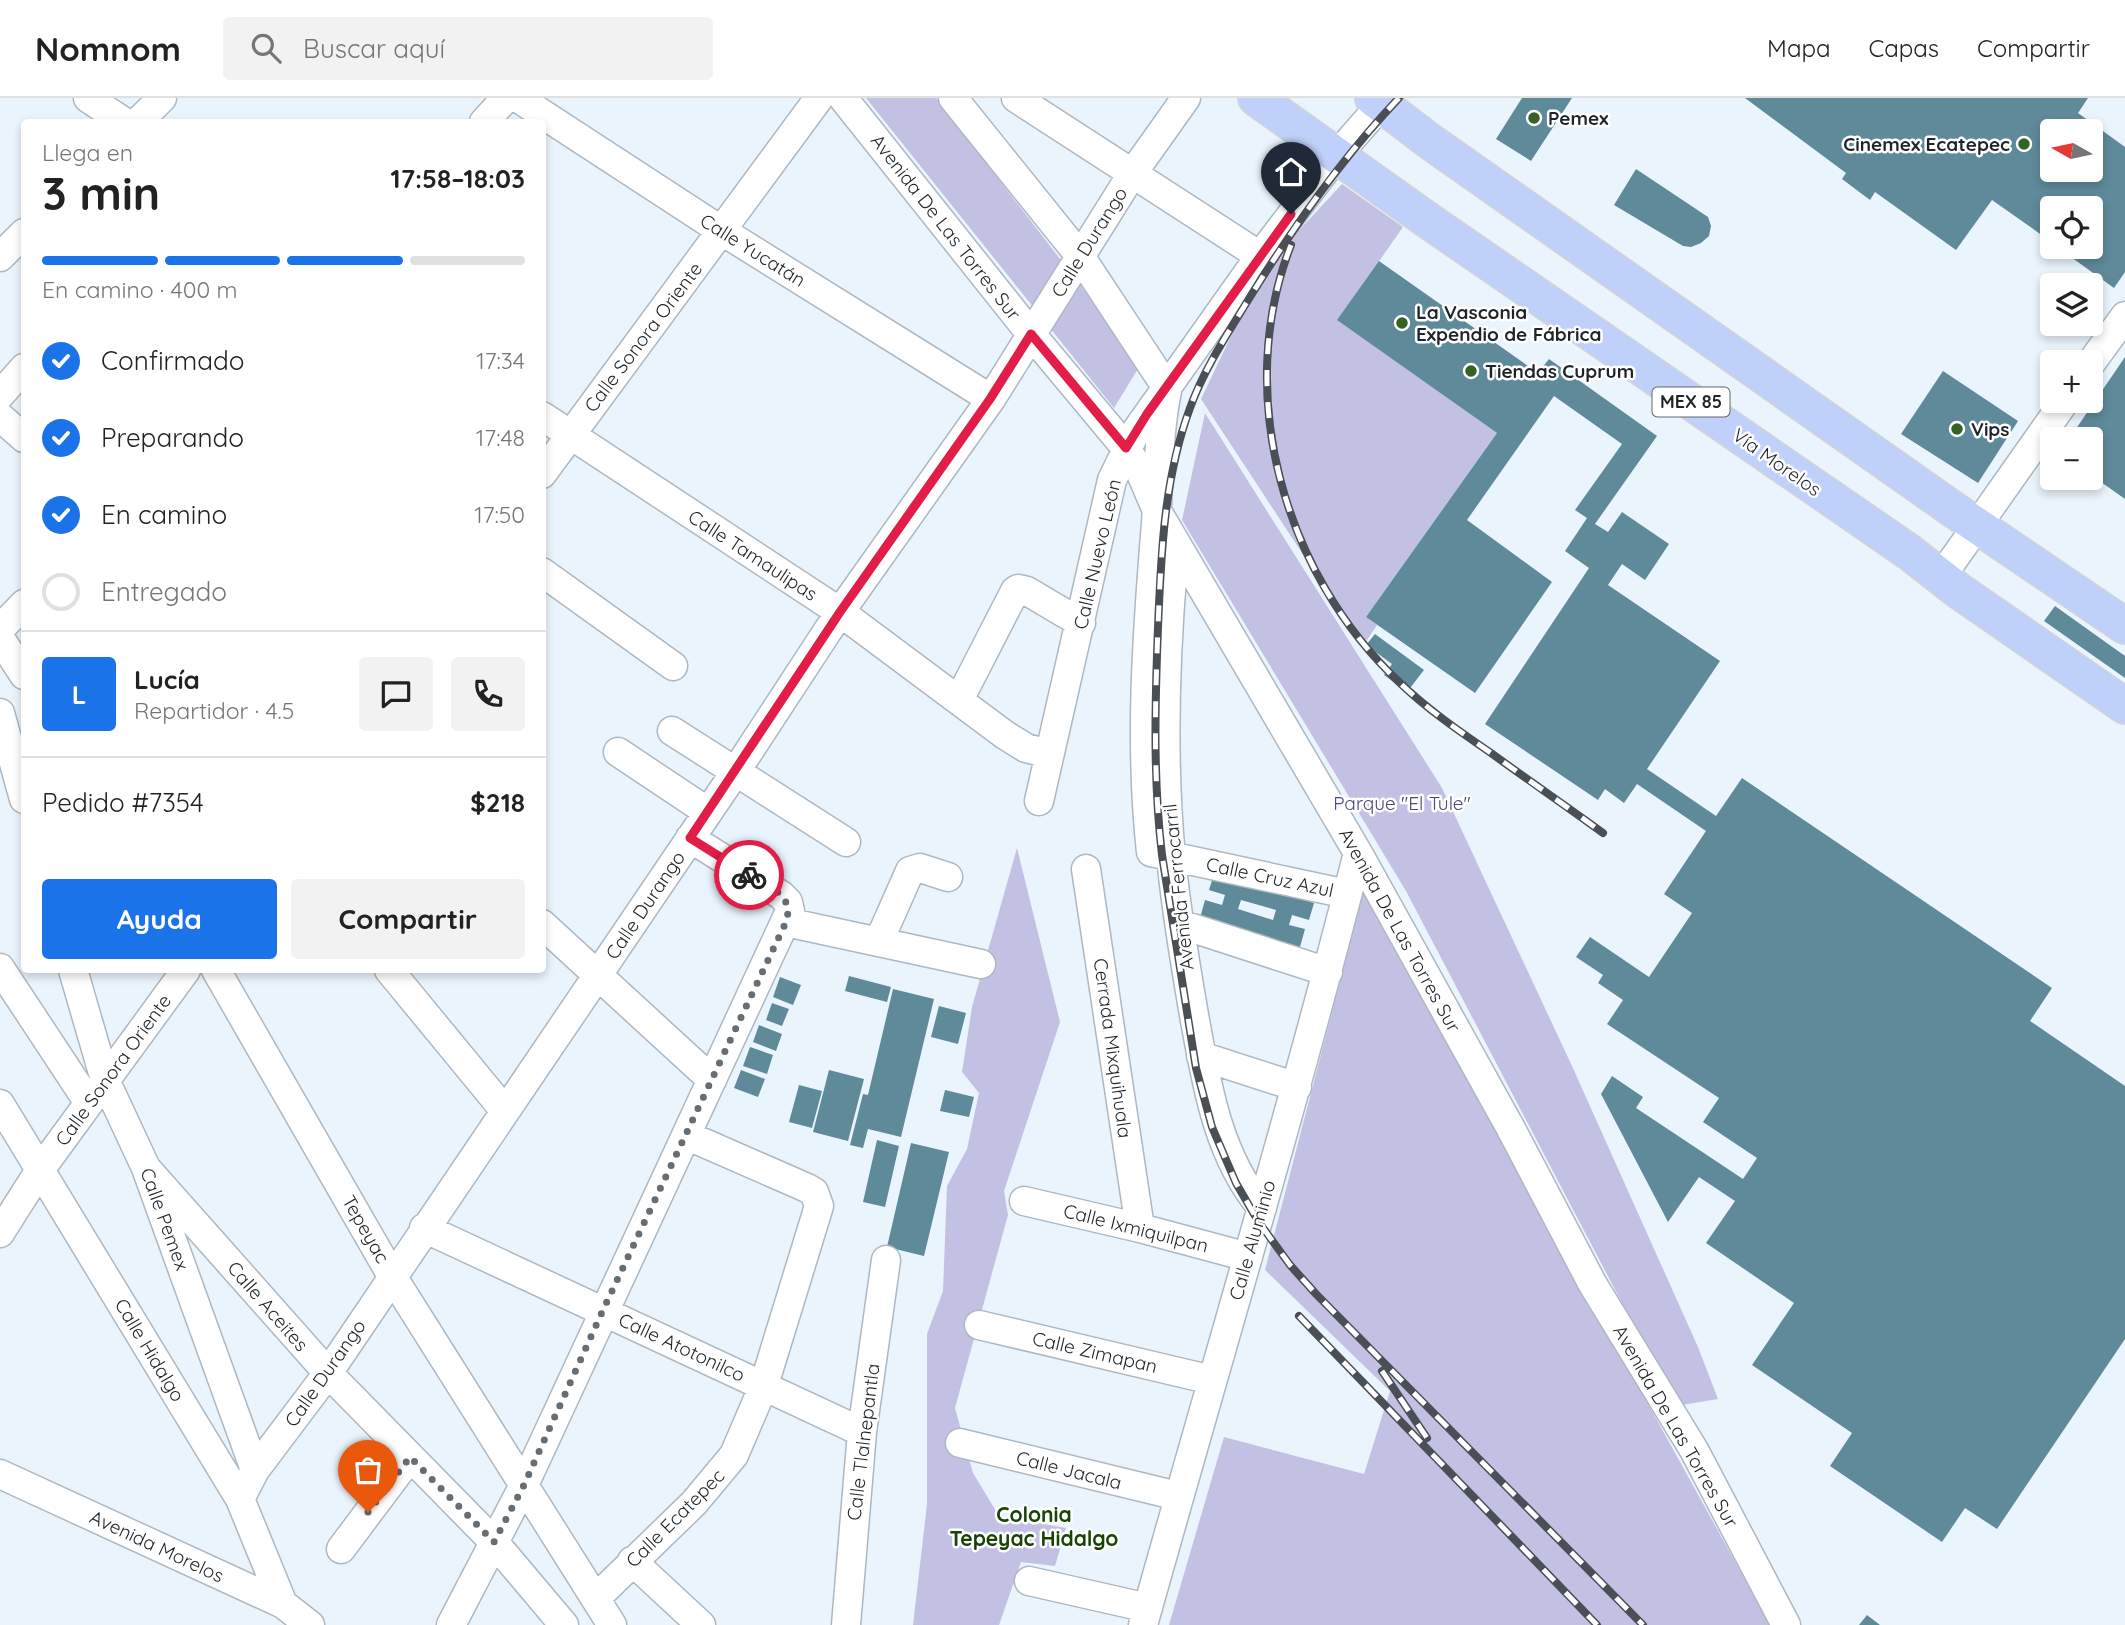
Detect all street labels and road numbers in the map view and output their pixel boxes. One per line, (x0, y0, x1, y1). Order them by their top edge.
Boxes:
street label: Avenida De Las Torres Sur (866, 129, 1027, 325)
street label: Calle Durango (1046, 182, 1132, 302)
street label: Calle Yucatán (696, 208, 810, 292)
street label: Calle Sonora Oriente (579, 257, 707, 417)
road number: MEX 85 (1652, 388, 1730, 416)
street label: Vía Morelos (1728, 423, 1826, 501)
street label: Calle Nuevo León (1068, 476, 1126, 632)
street label: Calle Tamaulipas (684, 504, 822, 606)
street label: Avenida Ferrocarril (1157, 803, 1199, 971)
street label: Avenida De Las Torres Sur (1334, 824, 1467, 1037)
street label: Calle Durango (600, 846, 690, 964)
street label: Calle Cruz Azul (1204, 852, 1336, 902)
street label: Cerrada Mixquihuala (1088, 956, 1138, 1140)
street label: Calle Sonora Oriente (50, 990, 176, 1150)
street label: Calle Pemex (135, 1164, 195, 1274)
street label: Calle Aluminio (1223, 1177, 1281, 1303)
street label: Tepeyac (337, 1191, 395, 1267)
street label: Calle Ixmiquilpan (1061, 1198, 1211, 1258)
street label: Calle Aceites (222, 1256, 314, 1356)
street label: Calle Hidalgo (110, 1294, 190, 1406)
street label: Calle Atotonilco (615, 1307, 749, 1387)
street label: Calle Durango (279, 1315, 371, 1431)
street label: Avenida De Las Torres Sur (1608, 1321, 1744, 1532)
street label: Calle Zimapan (1030, 1326, 1160, 1378)
street label: Calle Tlalnepantla (841, 1362, 885, 1522)
street label: Calle Jacala (1014, 1445, 1124, 1495)
street label: Calle Ecatepec (621, 1464, 729, 1572)
street label: Avenida Morelos (86, 1504, 228, 1588)

